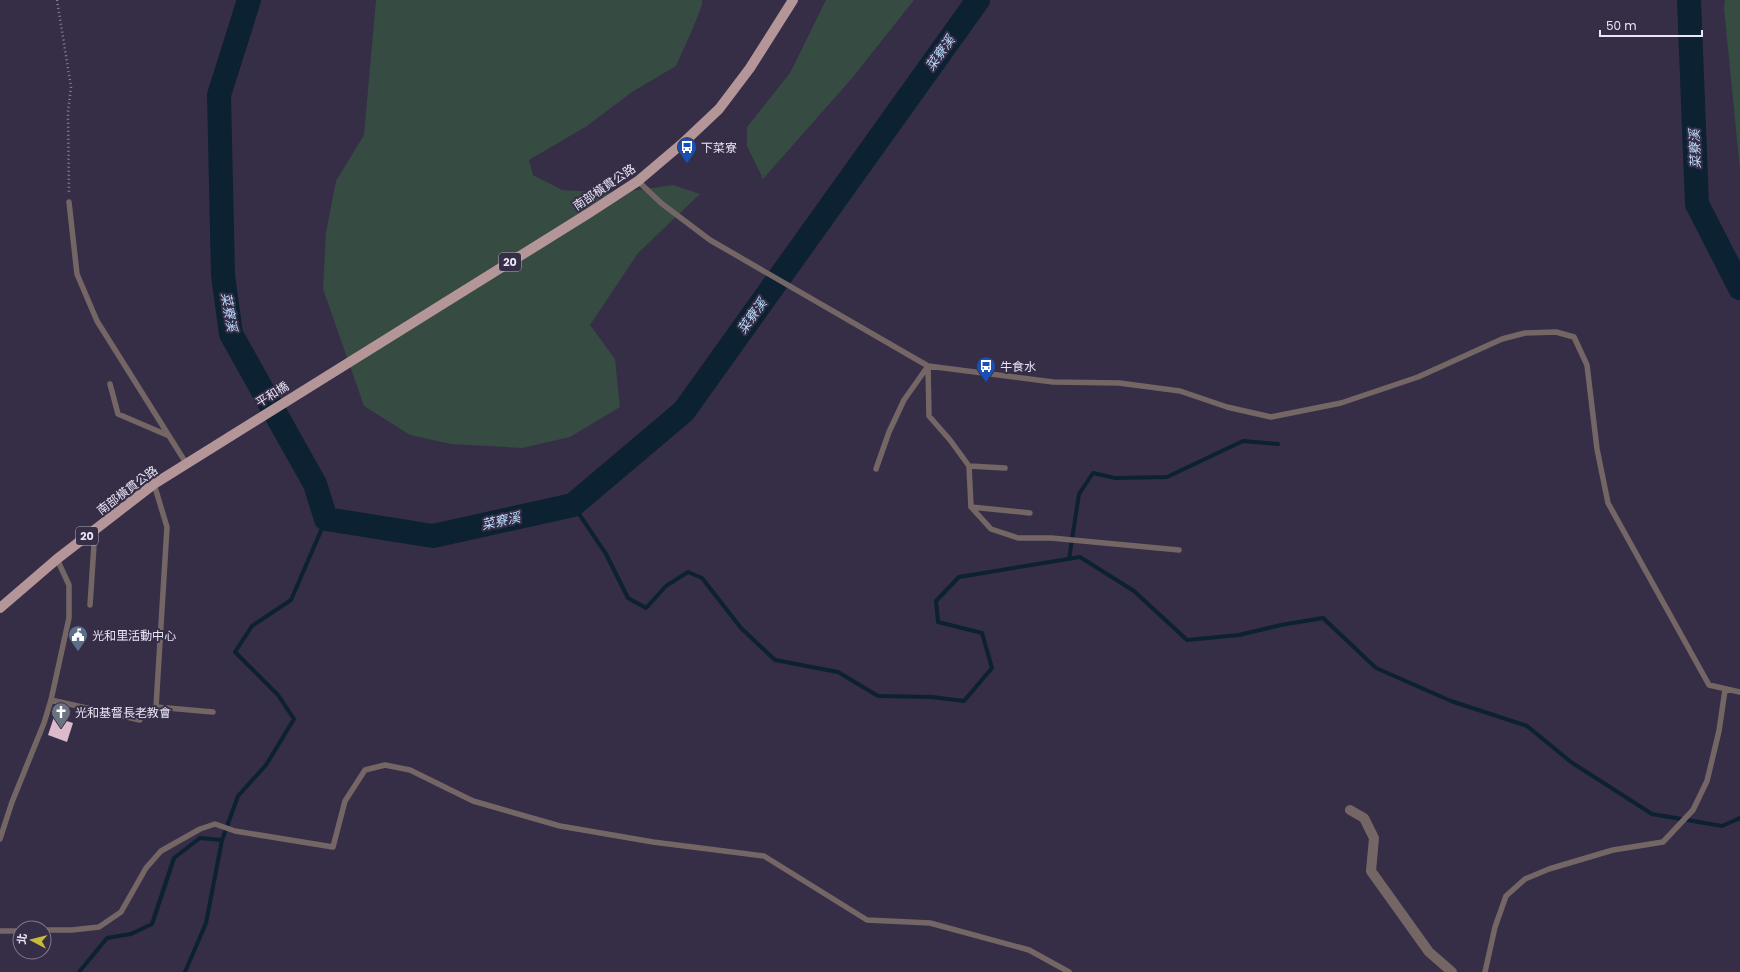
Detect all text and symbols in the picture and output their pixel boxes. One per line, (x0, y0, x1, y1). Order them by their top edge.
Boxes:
scale bar (1600, 12, 1702, 38)
text: 50 m (1606, 17, 1637, 34)
water label: 菜竂溪 (921, 30, 960, 74)
water label: 菜竂溪 (1685, 127, 1705, 169)
bus stop icon: 下菜寮 (676, 136, 698, 164)
place label: 下菜寮 (701, 139, 737, 156)
street label: 南部橫貫公路 (569, 160, 639, 214)
road number: 20 (499, 253, 521, 271)
water label: 菜竂溪 (216, 291, 242, 335)
water label: 菜竂溪 (733, 293, 772, 337)
bus stop icon: 牛食水 (975, 355, 997, 383)
place label: 牛食水 (1000, 358, 1036, 375)
street label: 平和橋 (252, 377, 292, 411)
street label: 南部橫貫公路 (93, 462, 161, 518)
water label: 菜竂溪 (480, 507, 524, 534)
road number: 20 (76, 527, 98, 545)
public building icon: 光和里活動中心 (67, 624, 89, 652)
place label: 光和里活動中心 (92, 627, 176, 644)
church icon: 光和基督長老教會 (50, 701, 72, 729)
place label: 光和基督長老教會 (75, 704, 171, 721)
north arrow (12, 920, 52, 960)
text: 北 (13, 932, 31, 945)

